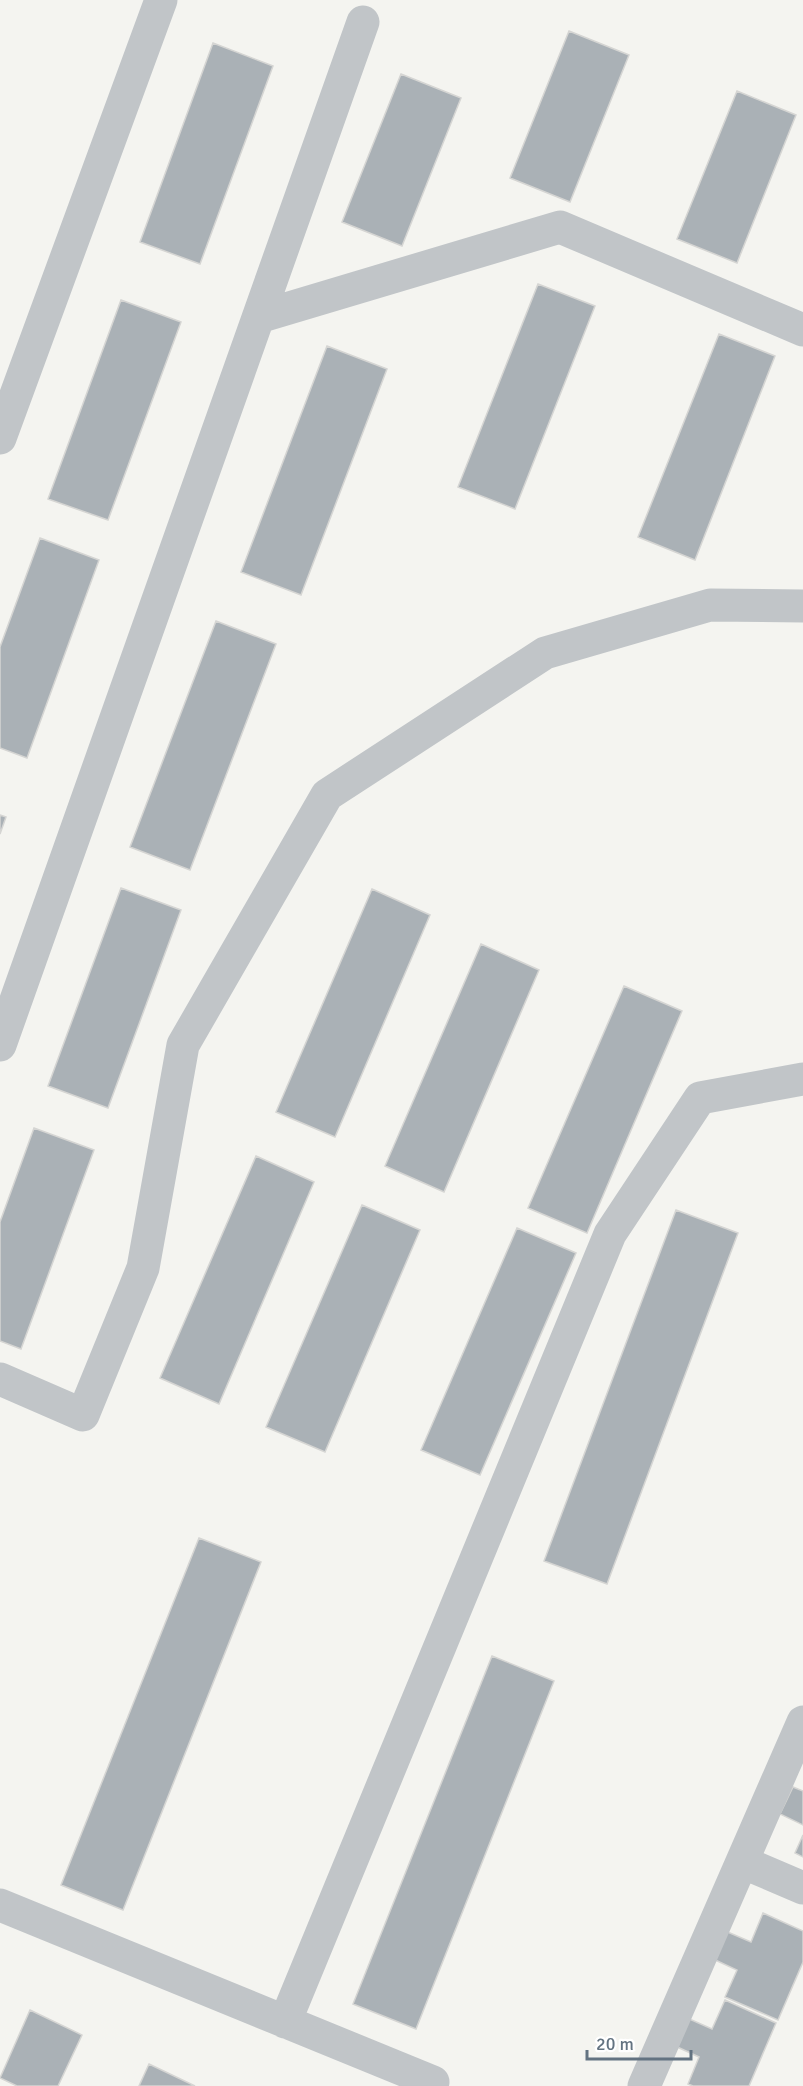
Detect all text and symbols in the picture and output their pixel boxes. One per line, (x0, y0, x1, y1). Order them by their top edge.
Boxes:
scale bar (587, 2023, 690, 2061)
text: 20 m (596, 2033, 634, 2055)

